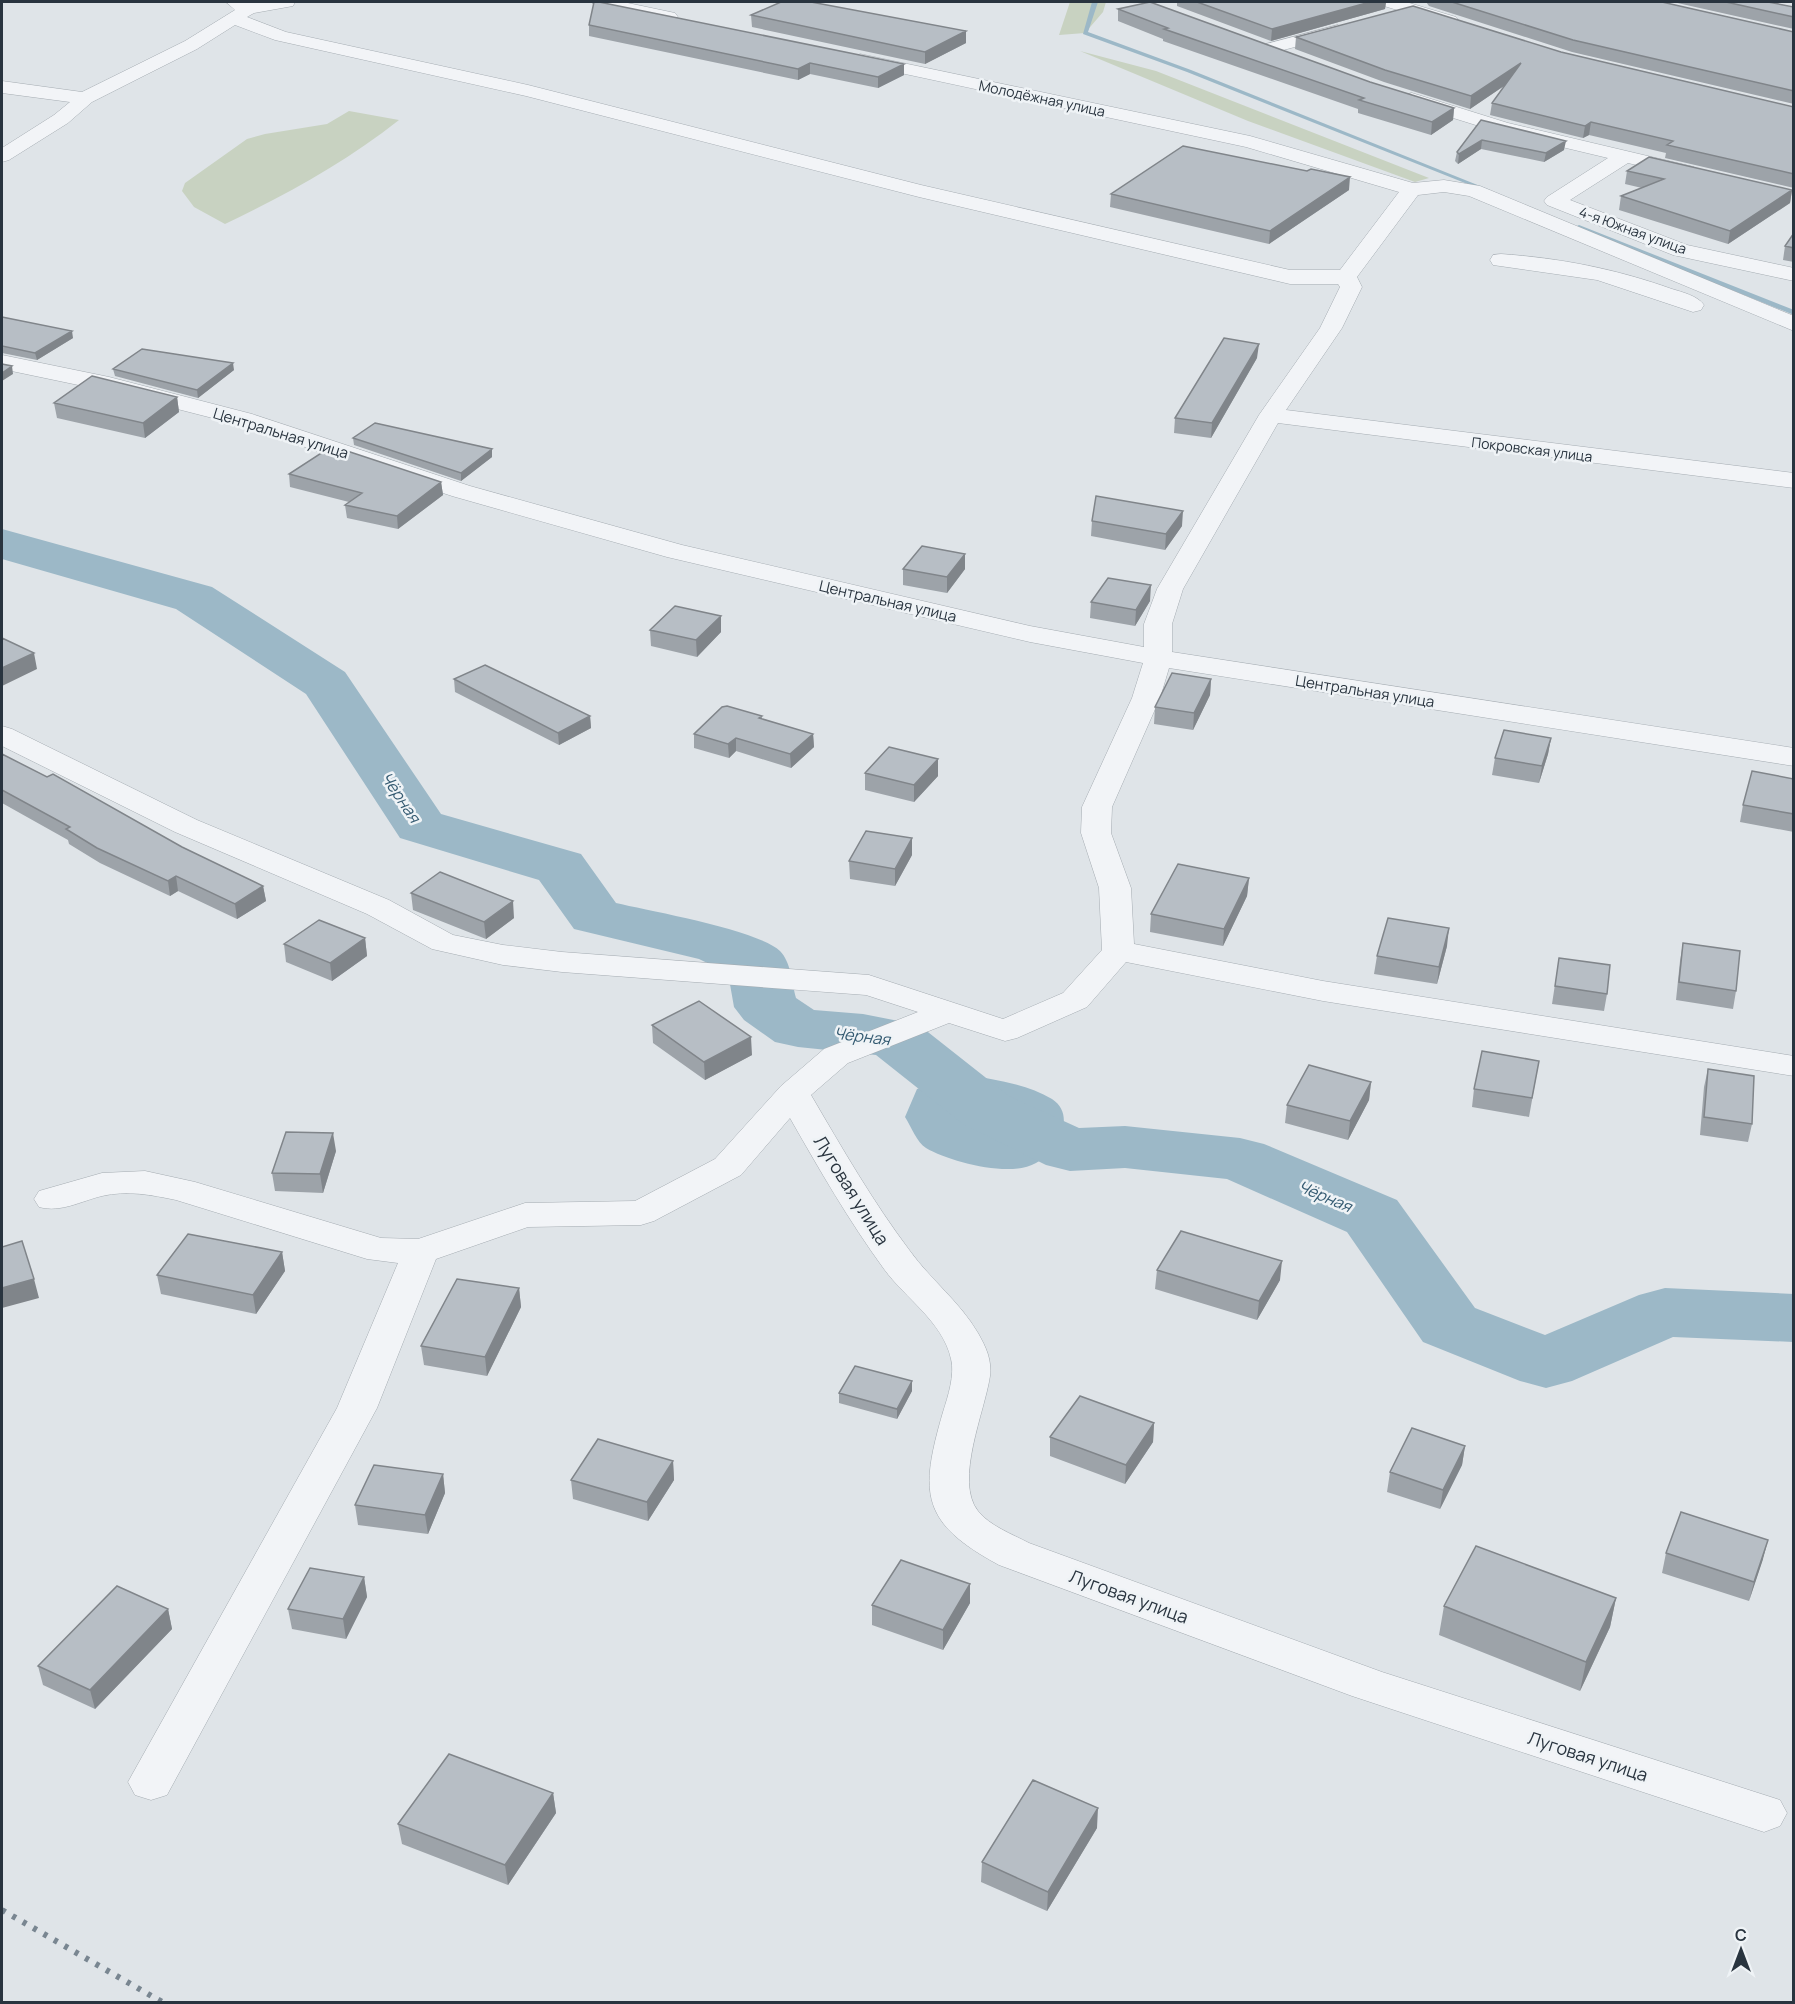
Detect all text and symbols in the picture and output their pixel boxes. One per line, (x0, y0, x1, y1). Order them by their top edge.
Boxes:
street label: Молодёжная улица (977, 75, 1107, 121)
street label: 4-я Южная улица (1577, 202, 1689, 258)
street label: Центральная улица (211, 402, 351, 464)
street label: Покровская улица (1471, 432, 1593, 466)
street label: Центральная улица (817, 575, 959, 627)
street label: Центральная улица (1294, 670, 1436, 712)
water label: Чёрная (376, 767, 427, 827)
water label: Чёрная (833, 1022, 892, 1050)
street label: Луговая улица (809, 1131, 895, 1249)
water label: Чёрная (1295, 1175, 1356, 1218)
street label: Луговая улица (1066, 1563, 1192, 1629)
street label: Луговая улица (1525, 1725, 1651, 1787)
north arrow (1711, 1920, 1771, 1980)
text: С (1735, 1924, 1747, 1946)

